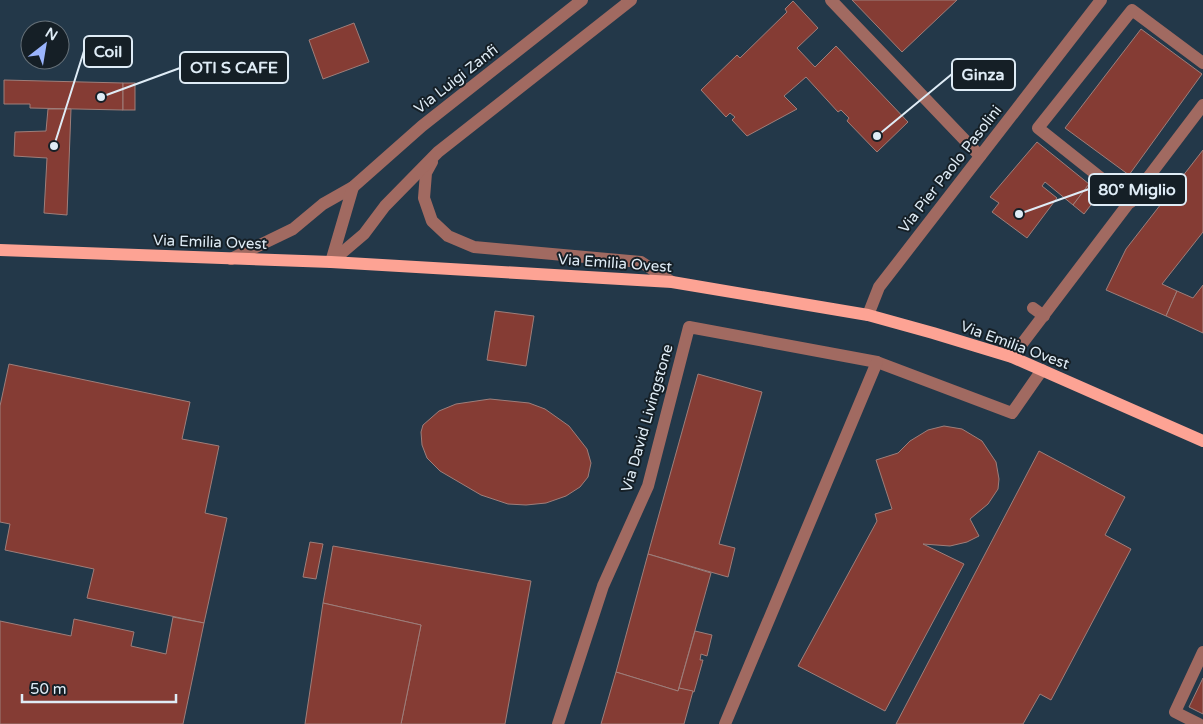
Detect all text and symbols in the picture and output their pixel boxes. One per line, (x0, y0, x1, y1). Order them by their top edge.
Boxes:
north arrow (20, 20, 70, 70)
text: N (42, 24, 61, 44)
callout: Coil (84, 36, 132, 67)
street label: Via Luigi Zanfi (410, 41, 502, 117)
text: Coil (94, 42, 122, 62)
callout: OTI S CAFE (180, 52, 288, 83)
text: OTI S CAFE (190, 58, 278, 78)
callout: Ginza (952, 59, 1015, 90)
text: Ginza (962, 65, 1004, 85)
street label: Via Pier Paolo Pasolini (895, 102, 1005, 236)
callout: 80° Miglio (1089, 174, 1186, 205)
text: 80° Miglio (1098, 180, 1176, 200)
street label: Via Emilia Ovest (152, 231, 268, 253)
street label: Via Emilia Ovest (557, 250, 673, 276)
street label: Via Emilia Ovest (958, 317, 1072, 373)
street label: Via David Livingstone (617, 342, 677, 494)
scale bar (22, 672, 176, 704)
text: 50 m (30, 680, 67, 698)

